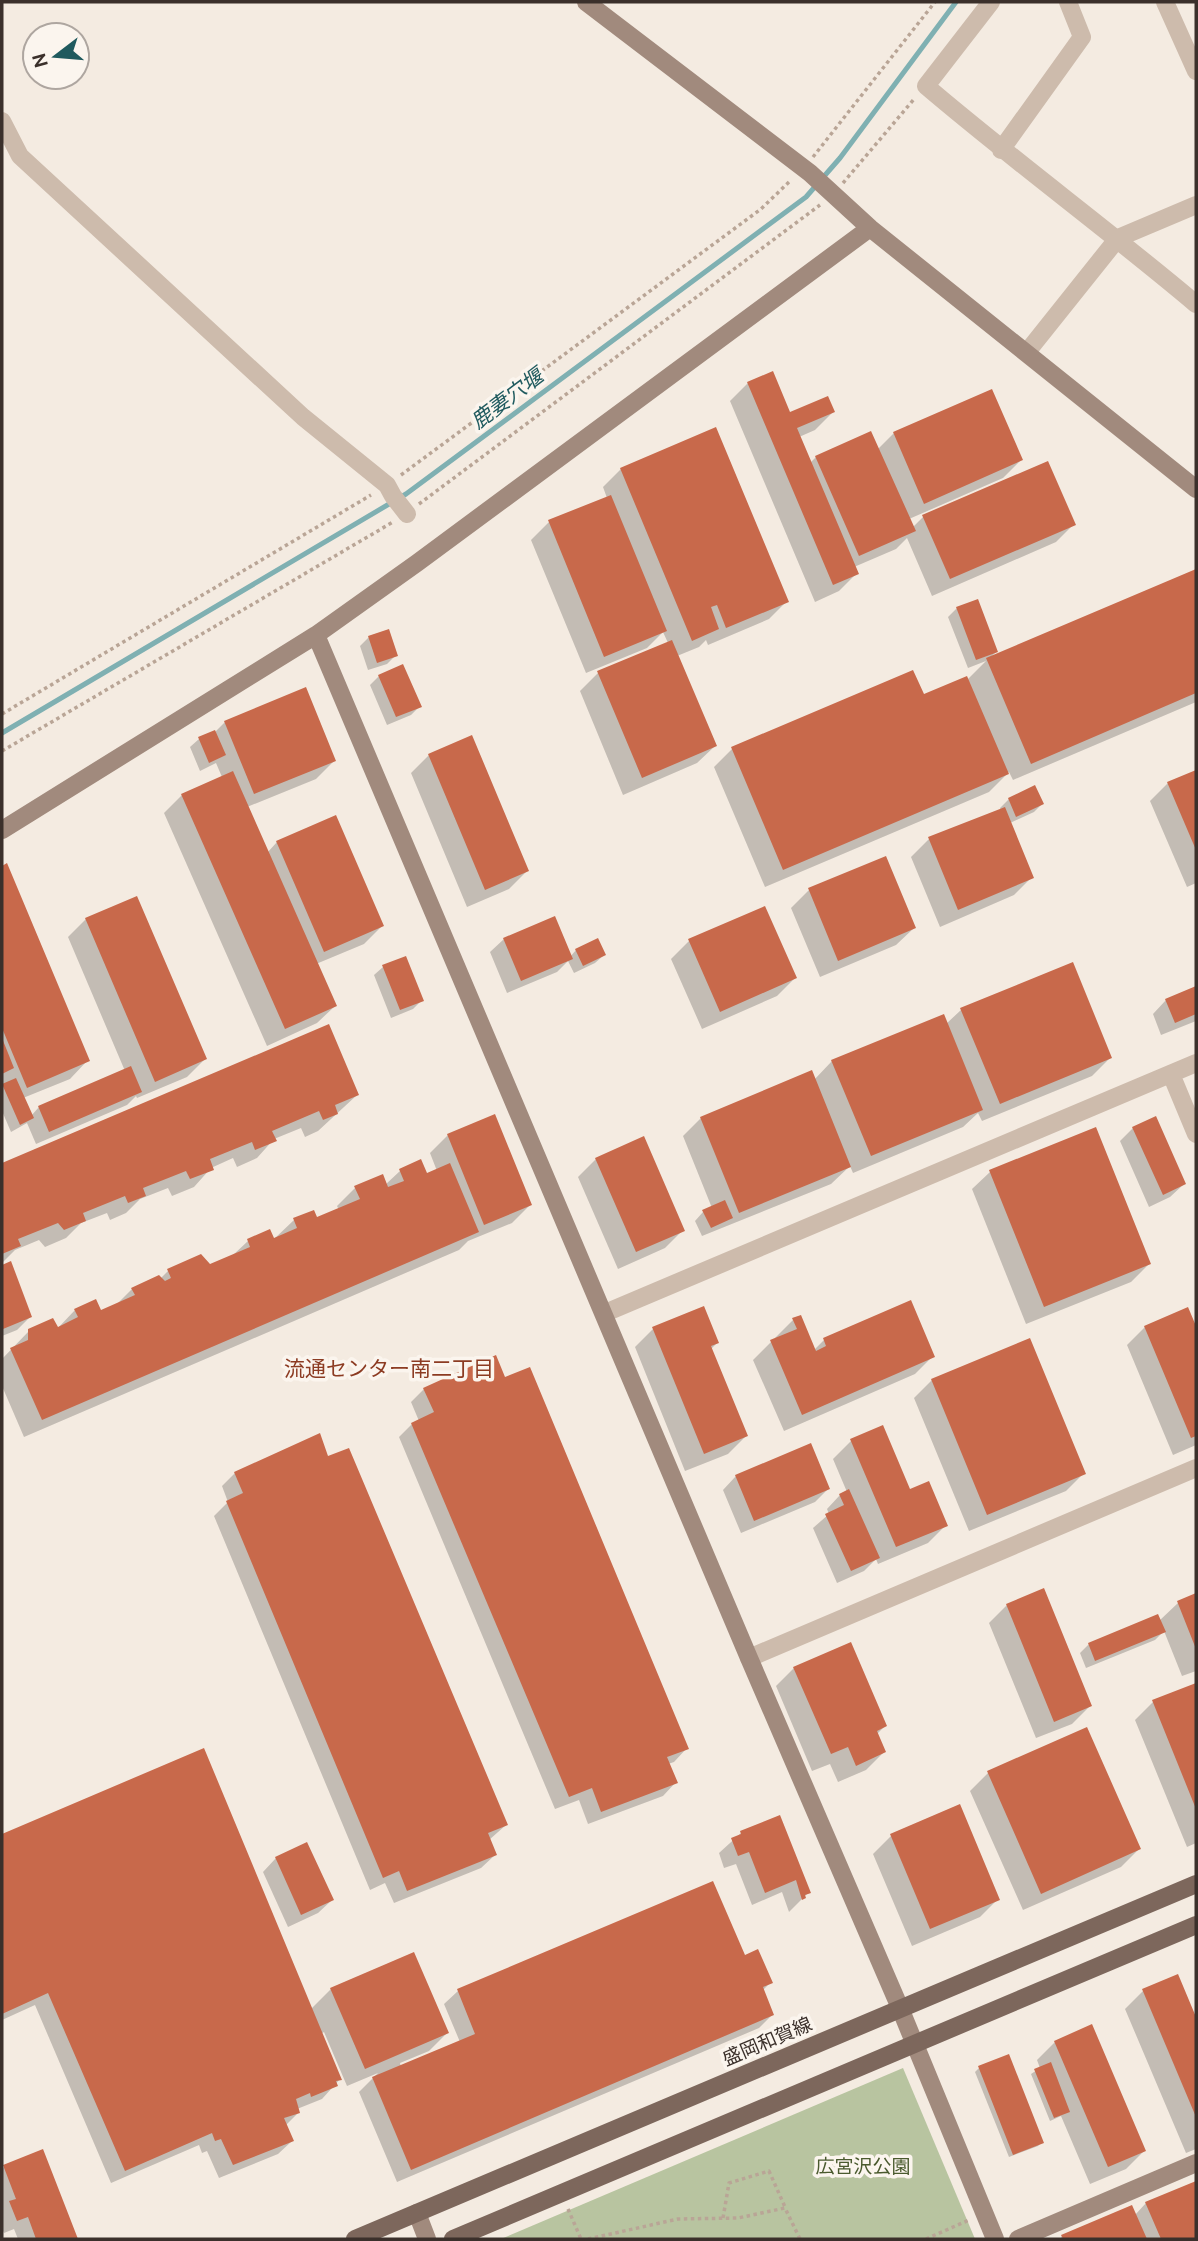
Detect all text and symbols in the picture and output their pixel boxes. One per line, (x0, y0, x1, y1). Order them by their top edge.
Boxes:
north arrow (21, 21, 91, 91)
text: N (27, 51, 52, 71)
water label: 鹿妻穴堰 (466, 361, 550, 433)
district label: 流通センター南二丁目 (284, 1356, 494, 1380)
street label: 盛岡和賀線 (719, 2012, 815, 2070)
park label: 広宮沢公園 (815, 2155, 911, 2177)

